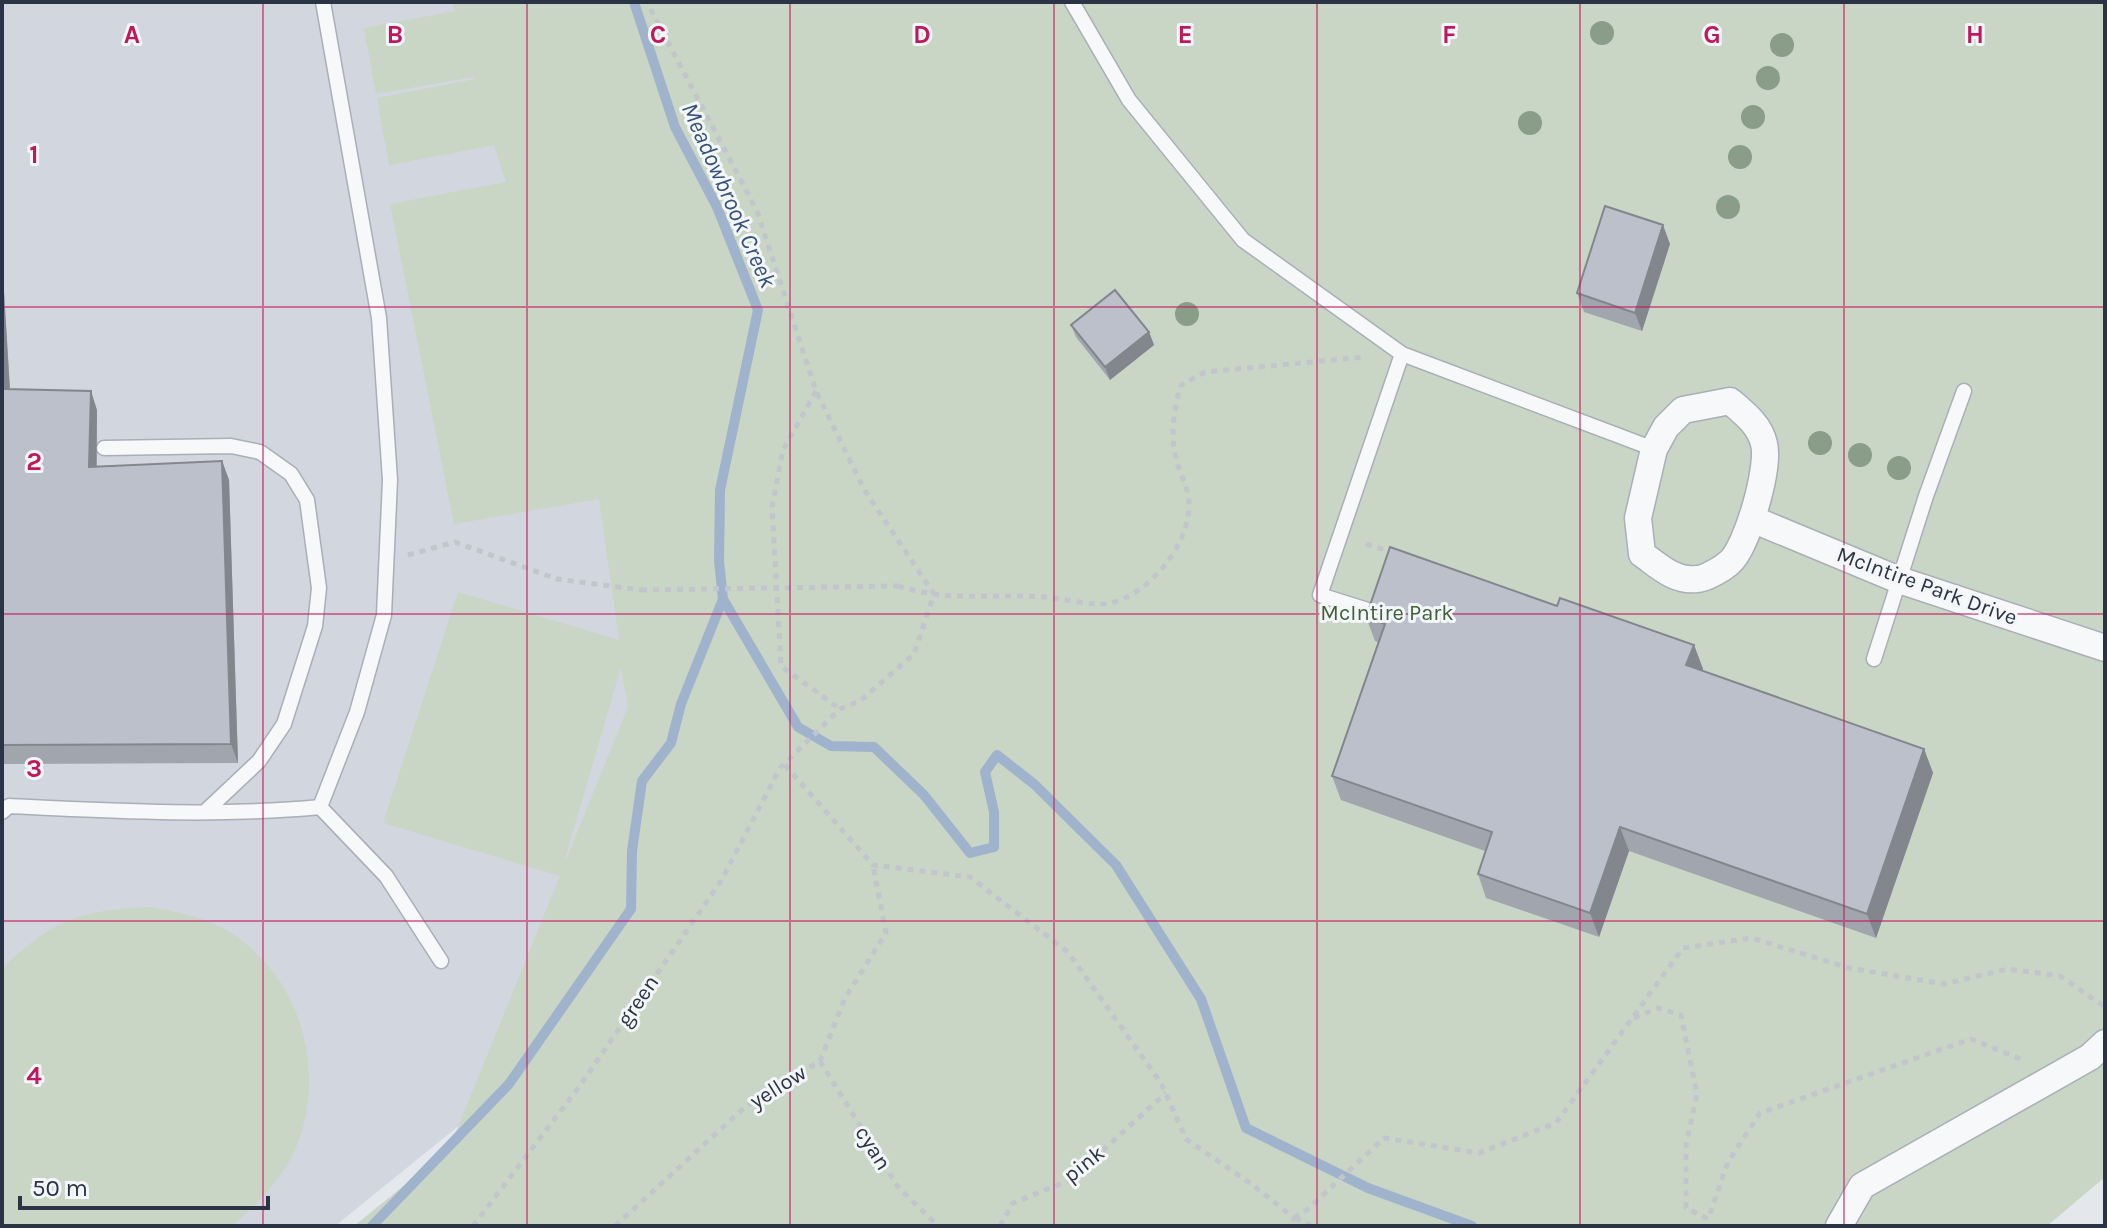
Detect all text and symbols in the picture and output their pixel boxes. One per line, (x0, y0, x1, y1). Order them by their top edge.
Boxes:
text: A (124, 19, 140, 50)
text: B (387, 19, 403, 50)
text: C (650, 19, 666, 50)
text: D (913, 19, 931, 50)
text: E (1177, 19, 1193, 50)
text: F (1442, 19, 1456, 50)
text: G (1703, 19, 1721, 50)
text: H (1966, 19, 1984, 50)
water label: Meadowbrook Creek (676, 98, 783, 293)
text: 1 (29, 139, 39, 170)
text: 2 (26, 446, 42, 477)
street label: McIntire Park Drive (1833, 541, 2021, 631)
park label: McIntire Park (1320, 600, 1454, 626)
text: 3 (26, 753, 42, 784)
street label: green (611, 970, 665, 1032)
text: 4 (26, 1060, 42, 1091)
street label: yellow (744, 1060, 811, 1115)
street label: cyan (850, 1121, 896, 1175)
street label: pink (1058, 1140, 1110, 1188)
scale bar (20, 1160, 268, 1210)
text: 50 m (32, 1174, 88, 1202)

